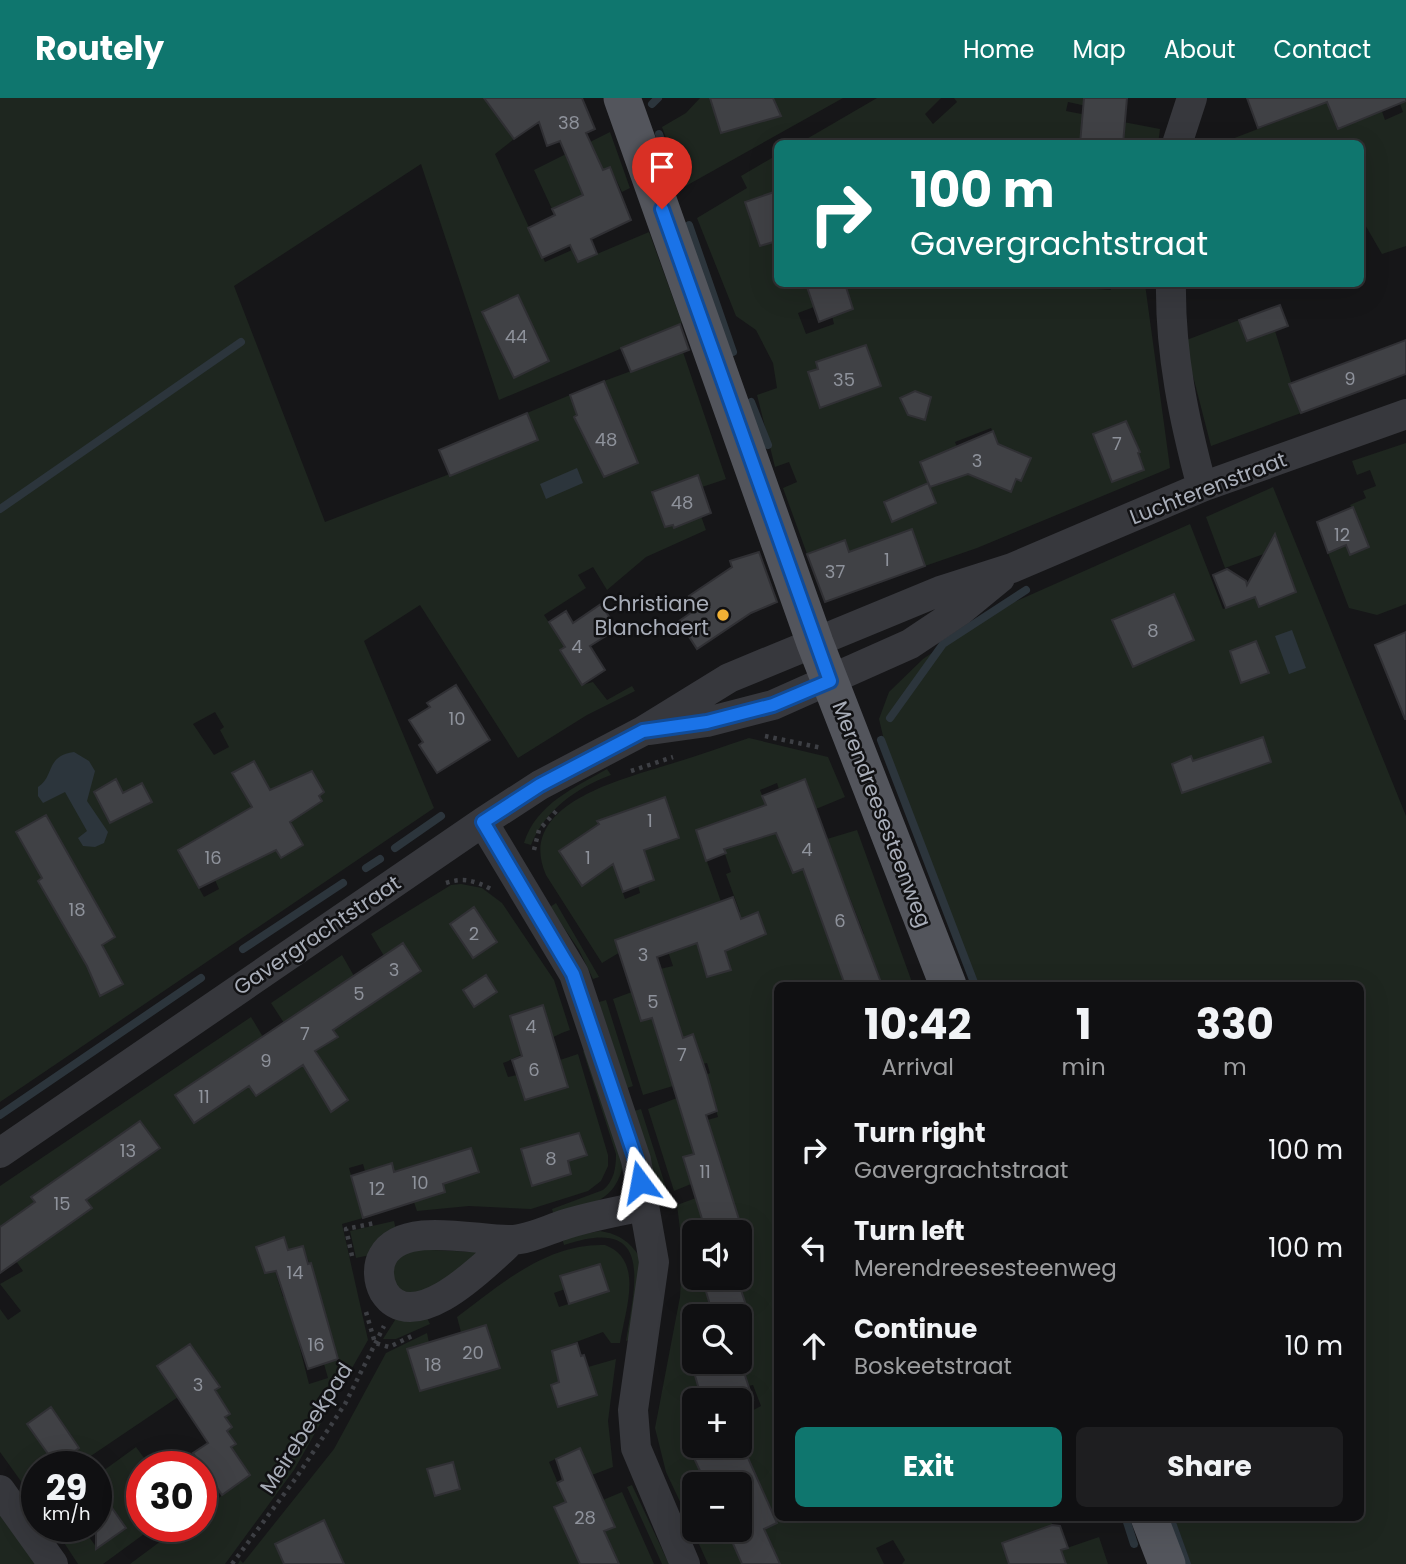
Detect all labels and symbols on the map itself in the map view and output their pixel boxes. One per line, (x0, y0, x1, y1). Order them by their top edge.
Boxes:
house number: 38 (558, 110, 580, 135)
pin (632, 137, 692, 209)
house number: 44 (505, 324, 527, 349)
house number: 9 (1344, 366, 1356, 391)
house number: 35 (833, 367, 855, 392)
house number: 48 (595, 427, 617, 452)
house number: 7 (1112, 431, 1122, 456)
street label: Luchterenstraat (1125, 445, 1291, 531)
house number: 3 (972, 448, 982, 473)
house number: 48 (671, 490, 693, 515)
house number: 12 (1334, 522, 1350, 547)
house number: 1 (884, 547, 890, 572)
house number: 37 (825, 559, 845, 584)
place label: Christiane Blanchaert (594, 589, 709, 642)
marker: Christiane Blanchaert (715, 607, 731, 623)
house number: 8 (1147, 618, 1159, 643)
house number: 4 (571, 634, 583, 659)
street label: Merendreesesteenweg (825, 697, 939, 931)
house number: 10 (448, 706, 466, 731)
house number: 1 (647, 808, 653, 833)
house number: 4 (801, 837, 813, 862)
house number: 16 (204, 845, 222, 870)
house number: 1 (585, 845, 591, 870)
street label: Gavergrachtstraat (228, 868, 406, 1002)
house number: 18 (68, 897, 86, 922)
house number: 6 (834, 908, 846, 933)
house number: 2 (469, 921, 479, 946)
house number: 3 (638, 942, 648, 967)
house number: 3 (389, 957, 399, 982)
house number: 5 (353, 981, 365, 1006)
house number: 5 (647, 989, 659, 1014)
house number: 4 (525, 1014, 537, 1039)
house number: 7 (300, 1021, 310, 1046)
house number: 7 (677, 1042, 687, 1067)
house number: 9 (260, 1048, 272, 1073)
house number: 6 (528, 1057, 540, 1082)
house number: 11 (198, 1084, 210, 1109)
house number: 13 (120, 1138, 136, 1163)
position arrow (603, 1145, 677, 1219)
house number: 8 (545, 1146, 557, 1171)
house number: 11 (699, 1159, 711, 1184)
house number: 10 (411, 1170, 429, 1195)
house number: 12 (369, 1176, 385, 1201)
house number: 15 (53, 1191, 71, 1216)
house number: 14 (286, 1260, 304, 1285)
house number: 16 (307, 1332, 325, 1357)
house number: 20 (462, 1340, 484, 1365)
house number: 18 (424, 1352, 442, 1377)
street label: Meirebeekpad (253, 1357, 359, 1499)
house number: 3 (193, 1372, 203, 1397)
speed limit sign: 30 (126, 1451, 217, 1542)
house number: 28 (574, 1505, 596, 1530)

